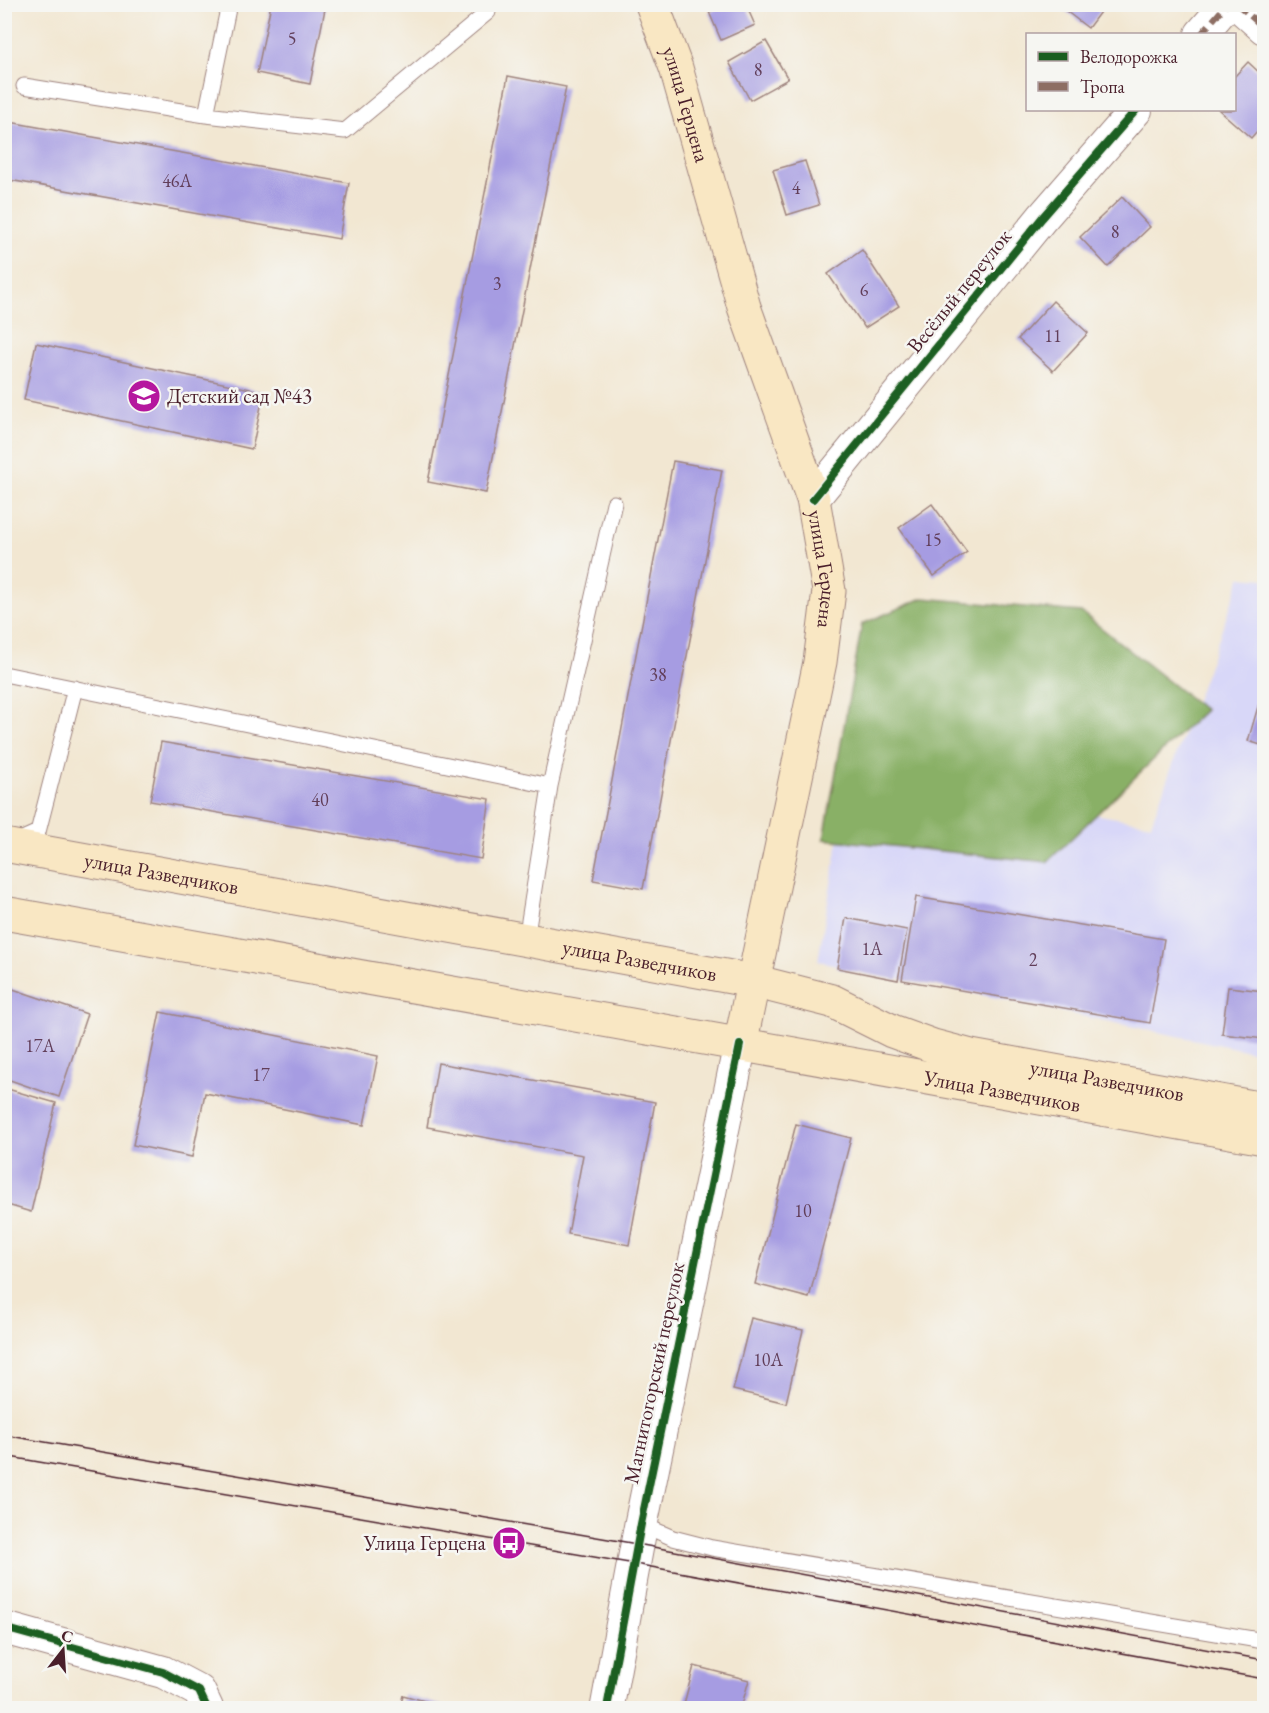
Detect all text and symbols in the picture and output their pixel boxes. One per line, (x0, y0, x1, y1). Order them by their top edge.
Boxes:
house number: 5 (288, 27, 296, 50)
legend (1026, 33, 1236, 111)
street label: улица Герцена (656, 42, 716, 166)
text: Велодорожка (1080, 45, 1179, 68)
house number: 8 (754, 58, 762, 81)
text: Тропа (1080, 75, 1126, 98)
house number: 46А (162, 169, 192, 192)
house number: 4 (792, 176, 801, 199)
house number: 8 (1111, 220, 1119, 243)
street label: Весёлый переулок (900, 223, 1017, 358)
house number: 3 (493, 272, 501, 295)
house number: 6 (860, 278, 869, 301)
house number: 11 (1044, 324, 1062, 347)
school or university icon: Детский сад №43 (126, 378, 162, 414)
place label: Детский сад №43 (167, 382, 312, 409)
street label: улица Герцена (802, 508, 843, 631)
house number: 15 (924, 528, 942, 551)
house number: 38 (649, 663, 667, 686)
house number: 40 (311, 788, 329, 811)
street label: улица Разведчиков (82, 846, 241, 900)
street label: улица Разведчиков (560, 933, 719, 987)
house number: 1А (861, 937, 883, 960)
house number: 2 (1029, 948, 1038, 971)
house number: 17А (25, 1034, 55, 1057)
street label: улица Разведчиков (1028, 1053, 1186, 1107)
house number: 17 (252, 1063, 270, 1086)
street label: Улица Разведчиков (921, 1063, 1083, 1118)
house number: 10 (794, 1199, 812, 1222)
street label: Магнитогорский переулок (617, 1260, 690, 1486)
house number: 10А (753, 1348, 783, 1371)
bus stop icon: Улица Герцена (491, 1525, 527, 1561)
place label: Улица Герцена (363, 1529, 487, 1556)
north arrow (33, 1620, 93, 1680)
text: С (59, 1624, 76, 1648)

